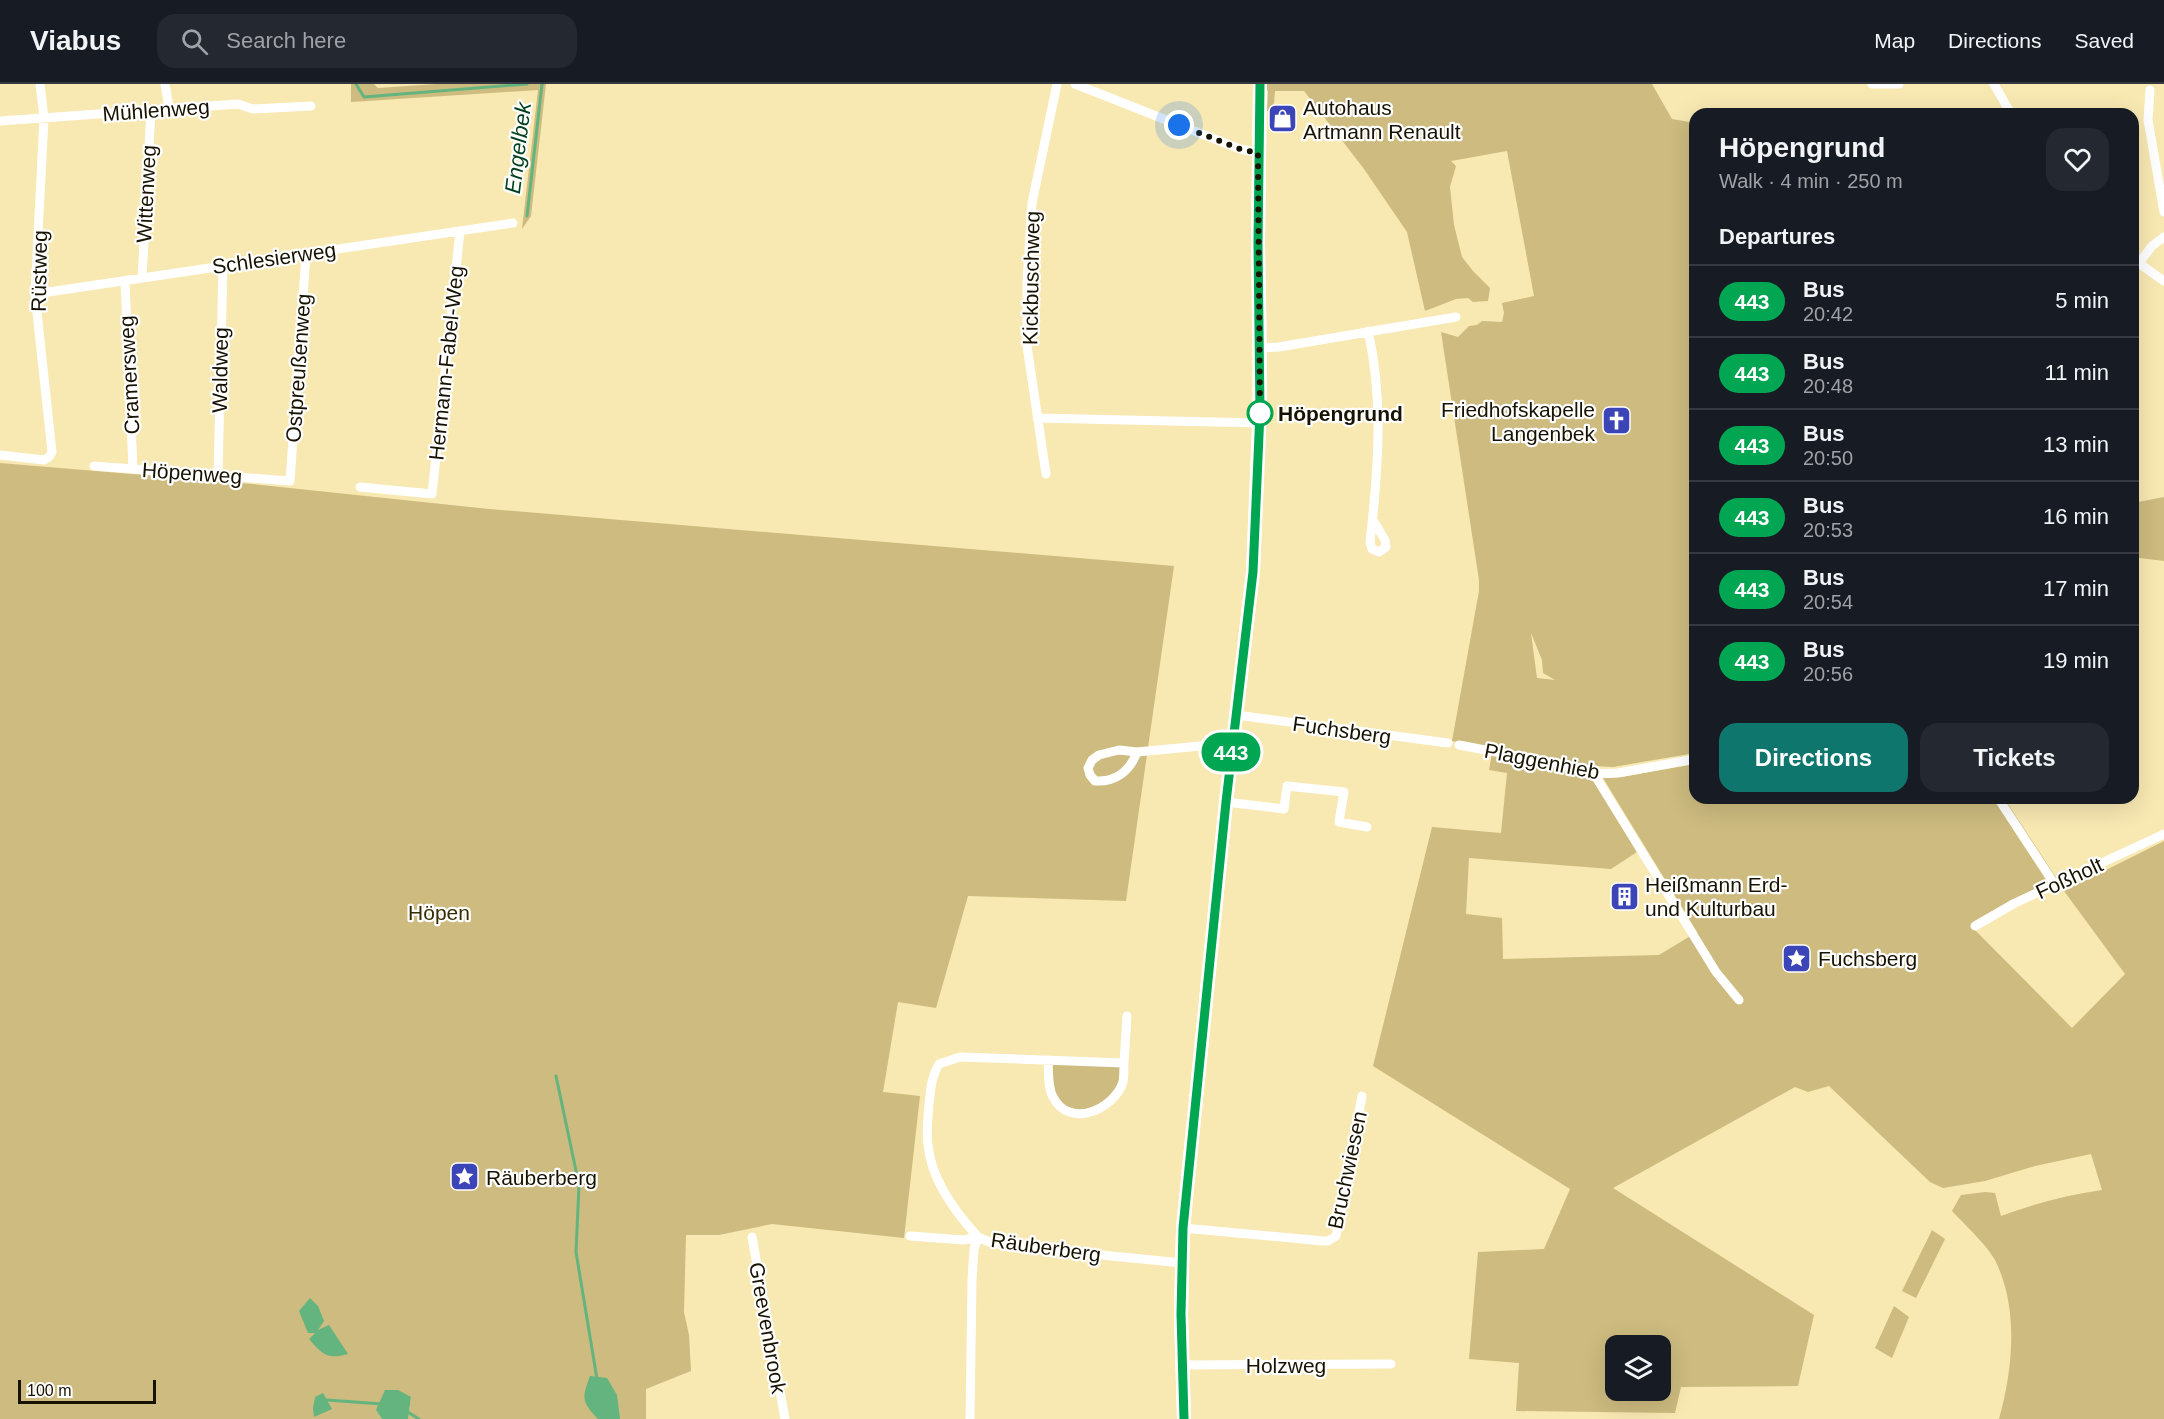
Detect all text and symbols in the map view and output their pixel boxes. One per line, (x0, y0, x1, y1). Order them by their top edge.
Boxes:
search box (157, 14, 577, 68)
text: Viabus (30, 25, 121, 56)
icon: search (178, 25, 211, 58)
text: Search here (226, 28, 346, 53)
text: Map (1874, 29, 1915, 52)
text: Directions (1948, 29, 2041, 52)
text: Saved (2074, 29, 2134, 52)
street label: Mühlenweg (102, 95, 210, 125)
place label: Autohaus Artmann Renault (1303, 96, 1461, 143)
water label: Engelbek (500, 100, 536, 195)
shop icon: Autohaus Artmann Renault (1266, 103, 1298, 135)
your location (1164, 110, 1194, 140)
button: heart (2046, 128, 2109, 191)
text: Höpengrund (1719, 132, 1885, 163)
street label: Wittenweg (132, 144, 160, 244)
text: Walk · 4 min · 250 m (1719, 170, 1903, 192)
street label: Kickbuschweg (1018, 211, 1044, 345)
text: Departures (1719, 224, 1835, 249)
street label: Rüstweg (27, 230, 51, 312)
street label: Schlesierweg (211, 238, 337, 278)
street label: Hermann-Fabel-Weg (424, 264, 468, 462)
text: Bus (1803, 277, 1845, 302)
text: 5 min (2055, 288, 2109, 313)
text: 443 (1734, 290, 1770, 313)
street label: Ostpreußenweg (281, 293, 315, 443)
text: 20:42 (1803, 303, 1853, 325)
street label: Cramersweg (114, 315, 144, 435)
street label: Waldweg (208, 327, 232, 413)
text: Bus (1803, 349, 1845, 374)
text: 11 min (2045, 360, 2109, 385)
text: 443 (1734, 362, 1770, 385)
text: 20:48 (1803, 375, 1853, 397)
place label: Friedhofskapelle Langenbek (1441, 398, 1595, 445)
marker: Höpengrund (1247, 400, 1273, 426)
place label: Höpengrund (1278, 402, 1403, 425)
church icon: Friedhofskapelle Langenbek (1600, 405, 1632, 437)
text: Bus (1803, 421, 1845, 446)
text: 13 min (2043, 432, 2109, 457)
text: 443 (1734, 434, 1770, 457)
text: 20:50 (1803, 447, 1853, 469)
street label: Höpenweg (141, 458, 243, 488)
text: Bus (1803, 493, 1845, 518)
text: 16 min (2043, 504, 2109, 529)
text: 443 (1734, 506, 1770, 529)
text: 20:53 (1803, 519, 1853, 541)
text: Bus (1803, 565, 1845, 590)
text: 17 min (2043, 576, 2109, 601)
text: 443 (1734, 578, 1770, 601)
text: 20:54 (1803, 591, 1853, 613)
text: Bus (1803, 637, 1845, 662)
text: 19 min (2043, 648, 2109, 673)
text: 443 (1734, 650, 1770, 673)
text: 20:56 (1803, 663, 1853, 685)
street label: Fuchsberg (1291, 712, 1393, 748)
button: Directions (1719, 723, 1908, 792)
button: Tickets (1920, 723, 2109, 792)
line badge: 443 (1196, 732, 1266, 772)
street label: Plaggenhieb (1482, 739, 1602, 783)
text: 443 (1213, 741, 1249, 764)
street label: Foßholt (2032, 852, 2106, 903)
place label: Heißmann Erd- und Kulturbau (1645, 873, 1787, 920)
building icon: Heißmann Erd- und Kulturbau (1608, 880, 1640, 912)
park label: Höpen (408, 901, 470, 924)
place icon: Fuchsberg (1781, 942, 1813, 974)
place label: Fuchsberg (1818, 947, 1917, 970)
street label: Bruchwiesen (1323, 1109, 1371, 1231)
place icon: Räuberberg (449, 1161, 481, 1193)
place label: Räuberberg (486, 1166, 597, 1189)
street label: Räuberberg (989, 1228, 1103, 1266)
street label: Greevenbrook (745, 1260, 791, 1396)
map controls (1605, 1335, 1671, 1401)
button: layers (1605, 1335, 1671, 1401)
street label: Holzweg (1246, 1354, 1326, 1377)
scale bar (18, 1377, 156, 1404)
text: 100 m (27, 1382, 71, 1399)

